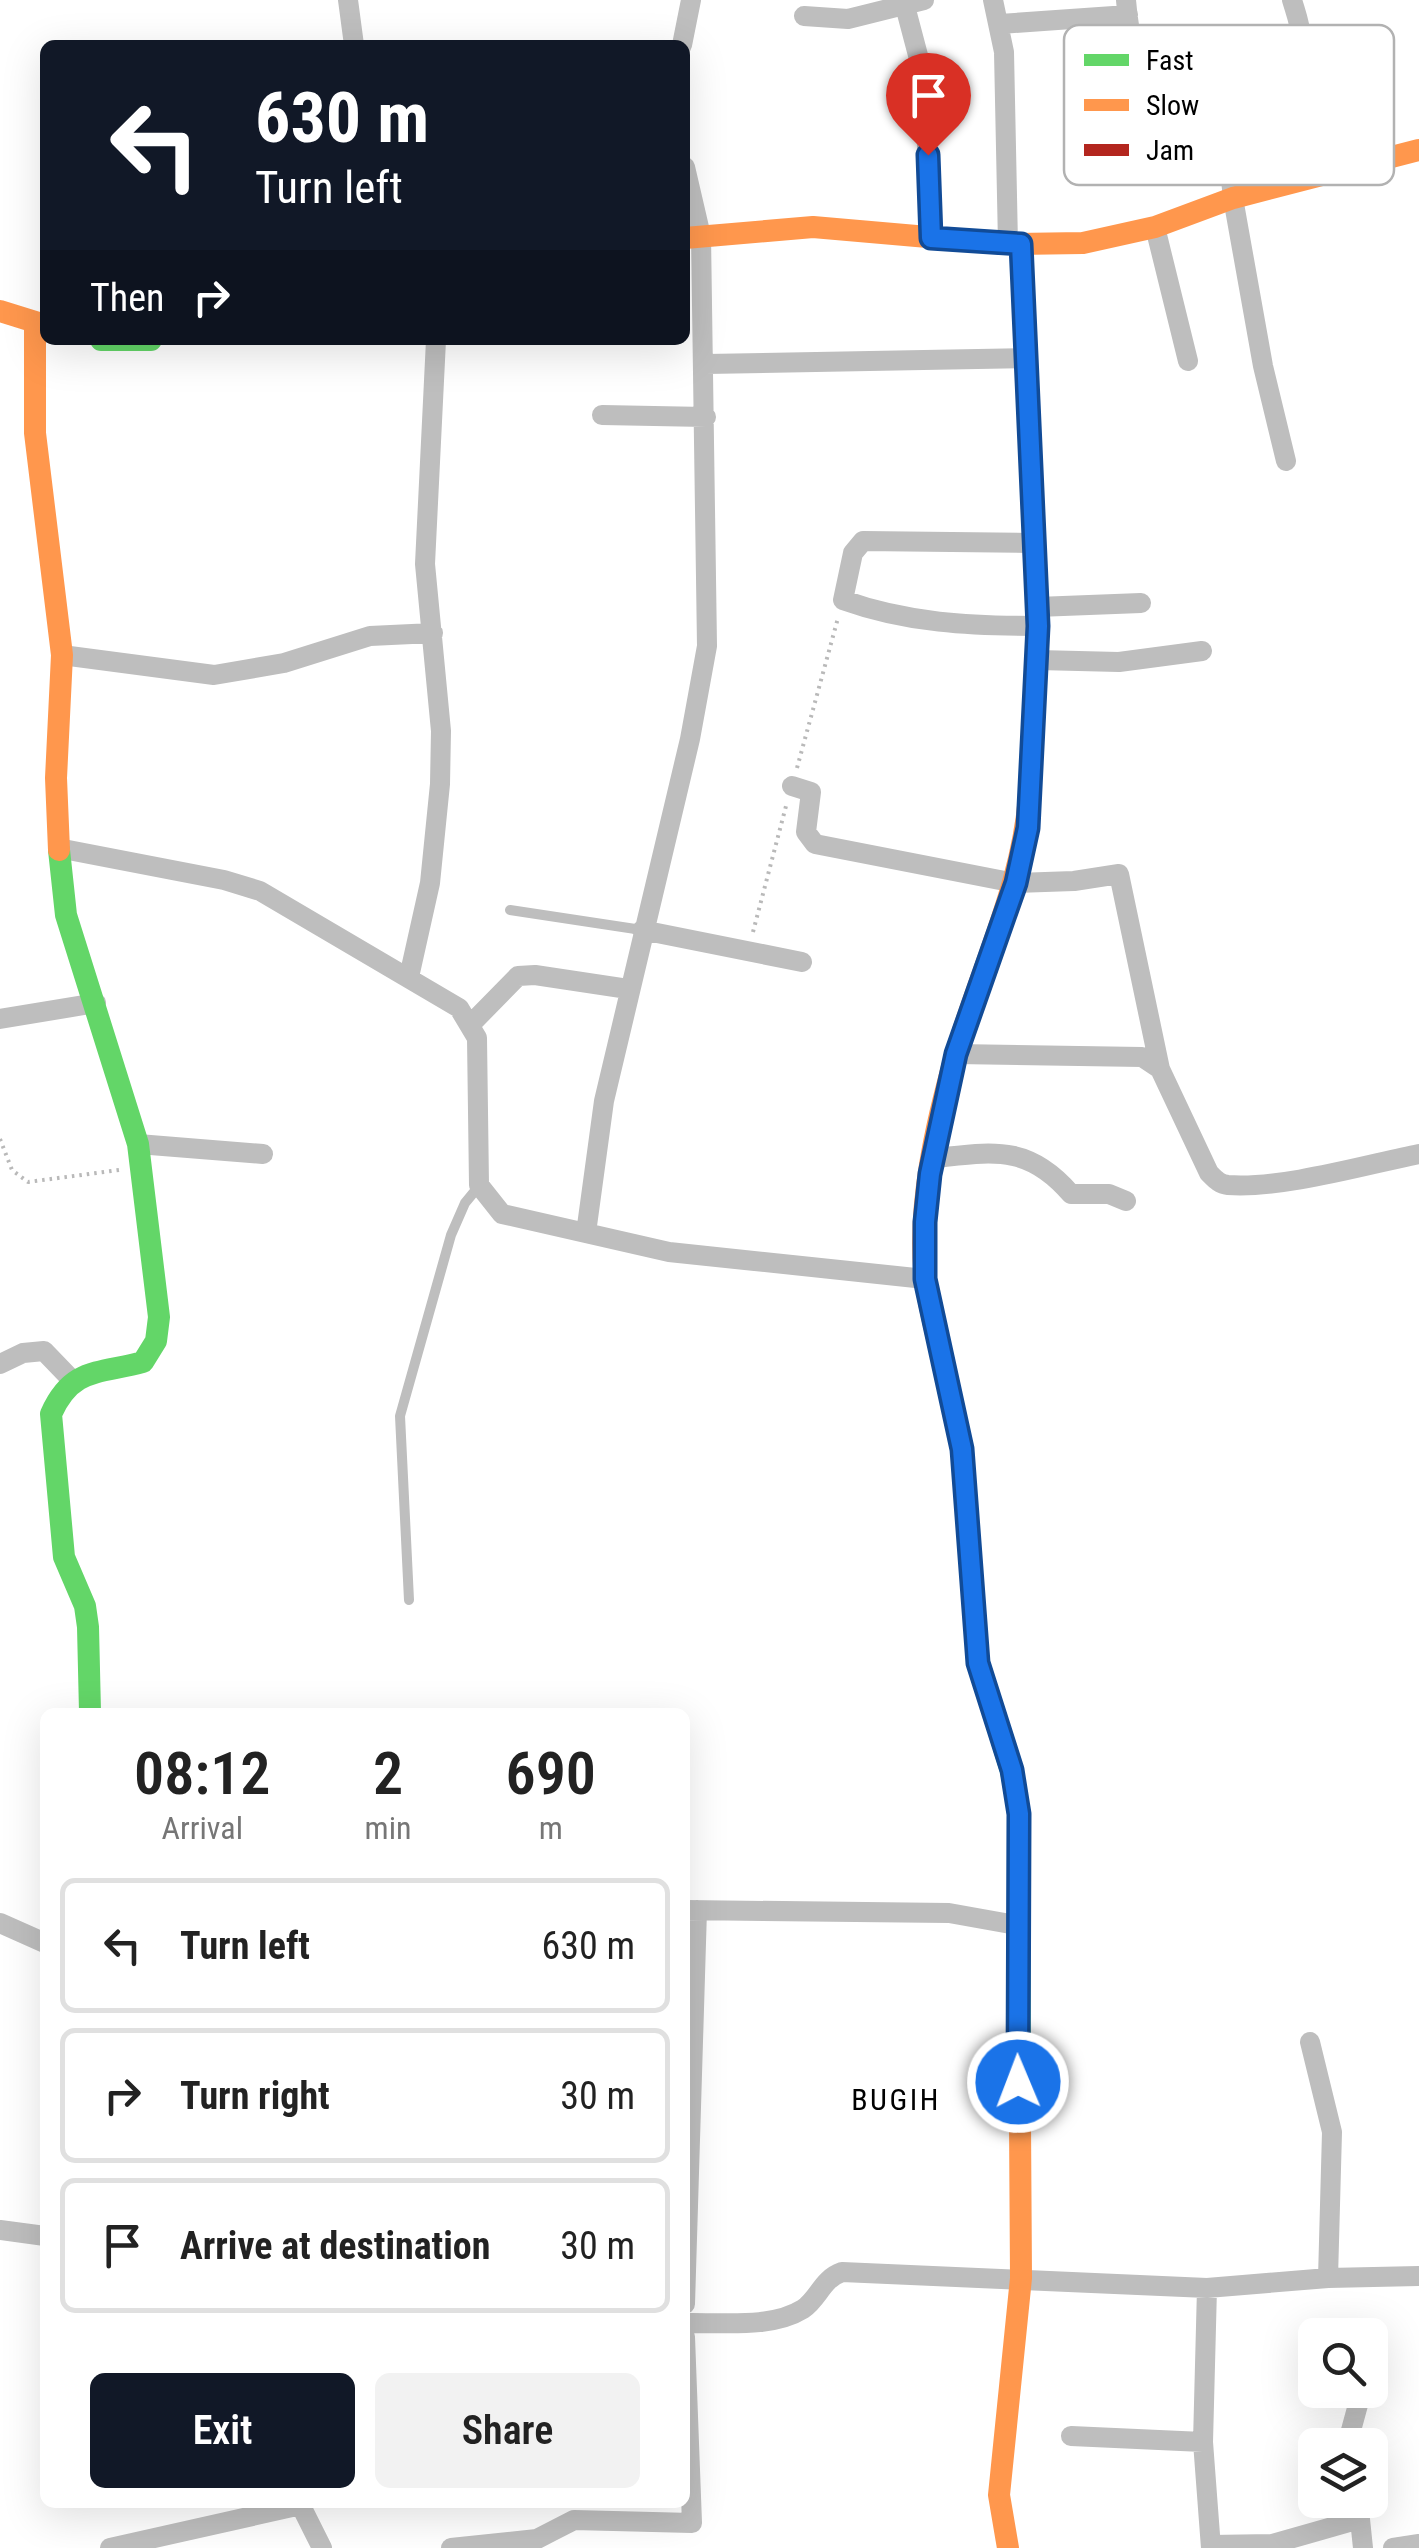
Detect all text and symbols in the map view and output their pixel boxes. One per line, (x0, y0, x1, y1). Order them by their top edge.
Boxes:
legend (1064, 25, 1394, 185)
text: Fast (1146, 44, 1193, 77)
pin (886, 53, 971, 156)
icon: arrive (901, 68, 956, 123)
text: 630 m (255, 77, 429, 159)
icon: left (90, 80, 220, 210)
text: Slow (1146, 89, 1199, 122)
text: Jam (1146, 134, 1194, 167)
text: Turn left (255, 161, 403, 214)
icon: right (184, 270, 239, 325)
text: Then (90, 276, 164, 320)
text: 08:12 (134, 1738, 271, 1809)
text: 2 (373, 1738, 403, 1809)
text: 690 (505, 1738, 596, 1809)
text: Arrival (162, 1809, 243, 1847)
text: min (365, 1809, 411, 1847)
text: m (539, 1809, 563, 1847)
icon: left (95, 1918, 150, 1973)
text: Turn left (180, 1924, 310, 1968)
text: 630 m (541, 1924, 635, 1968)
position arrow (966, 2030, 1070, 2134)
icon: right (95, 2068, 150, 2123)
text: Turn right (180, 2074, 330, 2118)
text: 30 m (560, 2074, 635, 2118)
district label: BUGIH (851, 2082, 941, 2117)
icon: arrive (95, 2218, 150, 2273)
text: Arrive at destination (180, 2224, 490, 2268)
text: 30 m (560, 2224, 635, 2268)
map controls (1298, 2318, 1388, 2518)
button: search (1298, 2318, 1388, 2408)
button: Exit (90, 2373, 355, 2488)
button: Share (375, 2373, 640, 2488)
button: layers (1298, 2428, 1388, 2518)

